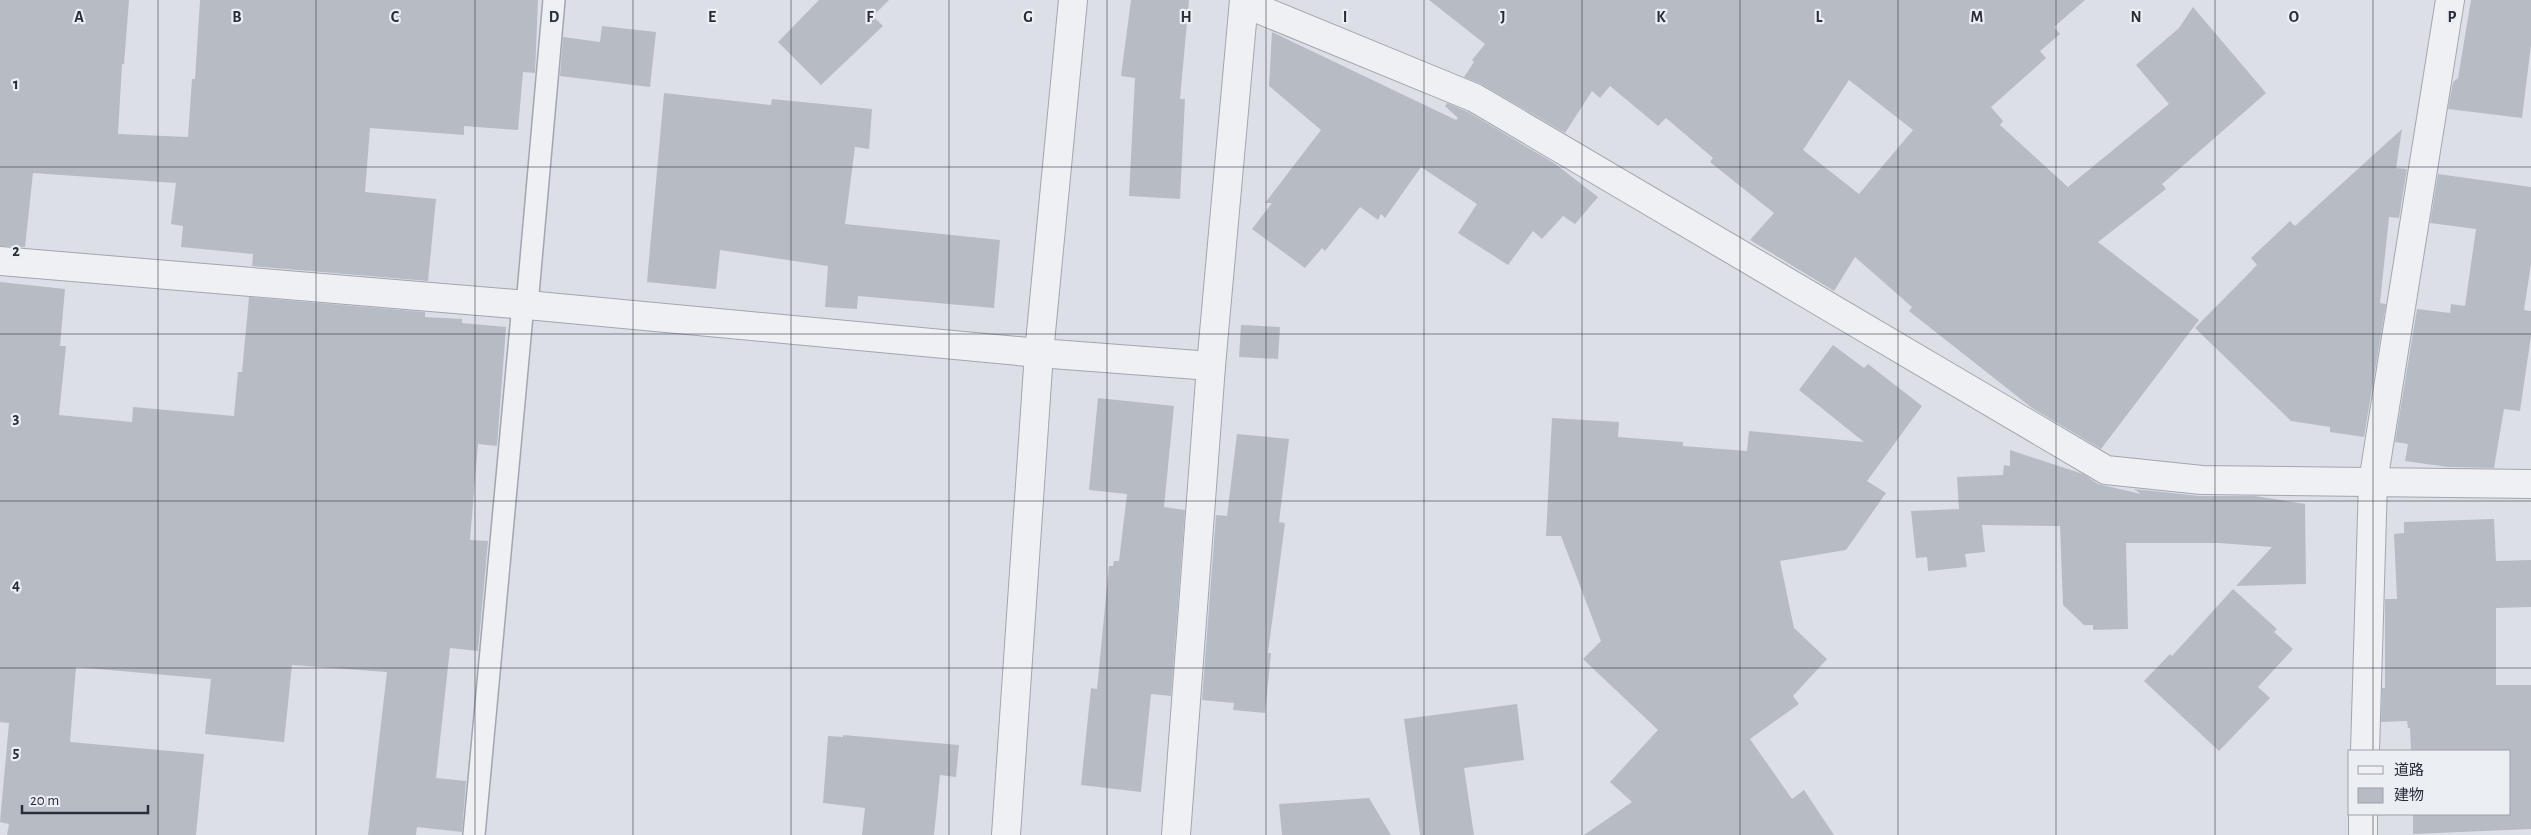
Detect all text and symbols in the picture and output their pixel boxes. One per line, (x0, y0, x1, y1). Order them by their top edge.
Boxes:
text: A (74, 9, 84, 25)
text: B (232, 9, 242, 25)
text: C (391, 9, 400, 25)
text: D (549, 9, 560, 25)
text: E (708, 9, 716, 25)
text: F (866, 9, 874, 25)
text: G (1023, 9, 1033, 25)
text: H (1180, 9, 1192, 25)
text: I (1343, 9, 1347, 25)
text: J (1500, 9, 1506, 25)
text: K (1656, 9, 1666, 25)
text: L (1816, 9, 1823, 25)
text: M (1971, 9, 1983, 25)
text: N (2130, 9, 2142, 25)
text: O (2289, 9, 2299, 25)
text: P (2448, 9, 2457, 25)
text: 1 (13, 76, 19, 92)
text: 2 (12, 243, 20, 259)
text: 3 (13, 410, 20, 426)
text: 4 (12, 577, 20, 593)
text: 5 (13, 744, 20, 760)
legend (2348, 750, 2511, 815)
text: 道路 (2394, 762, 2424, 778)
scale bar (22, 782, 149, 814)
text: 建物 (2394, 787, 2424, 803)
text: 20 m (30, 793, 59, 808)

